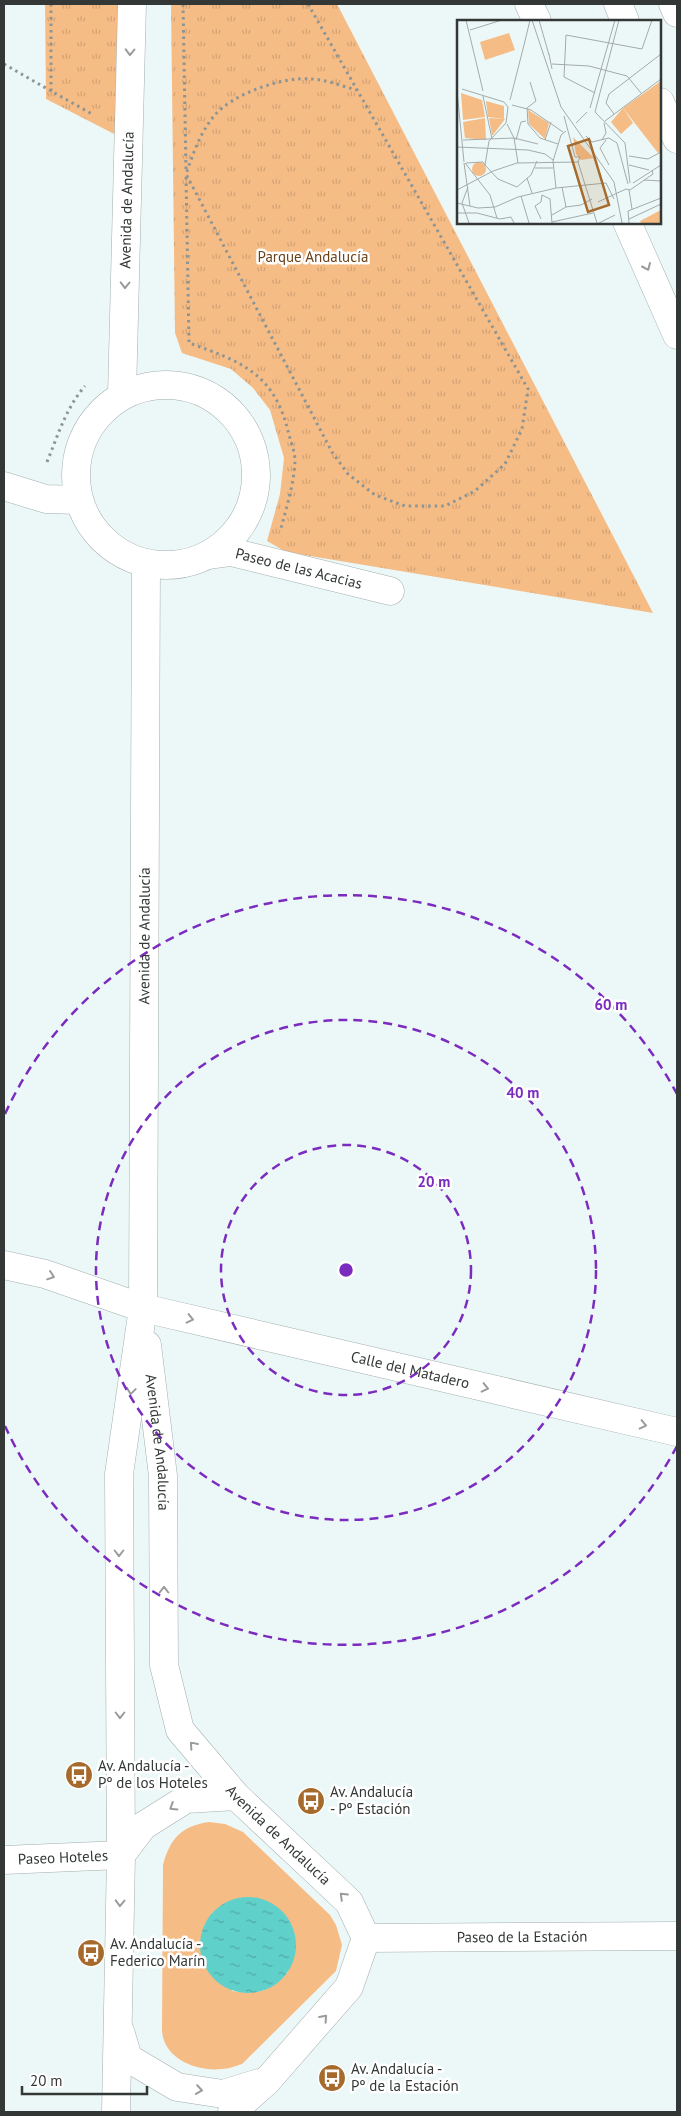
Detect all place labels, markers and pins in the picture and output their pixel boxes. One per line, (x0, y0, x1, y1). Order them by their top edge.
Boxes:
centre of rings (337, 1261, 355, 1279)
place label: Av. Andalucía - Pº de los Hoteles (98, 1756, 208, 1792)
bus stop icon: Av. Andalucía - Pº de los Hoteles (64, 1760, 94, 1790)
place label: Av. Andalucía - Pº Estación (330, 1782, 413, 1818)
bus stop icon: Av. Andalucía - Pº Estación (296, 1786, 326, 1816)
place label: Av. Andalucía - Federico Marín (110, 1934, 205, 1970)
bus stop icon: Av. Andalucía - Federico Marín (76, 1938, 106, 1968)
place label: Av. Andalucía - Pº de la Estación (351, 2059, 459, 2095)
bus stop icon: Av. Andalucía - Pº de la Estación (317, 2063, 347, 2093)

